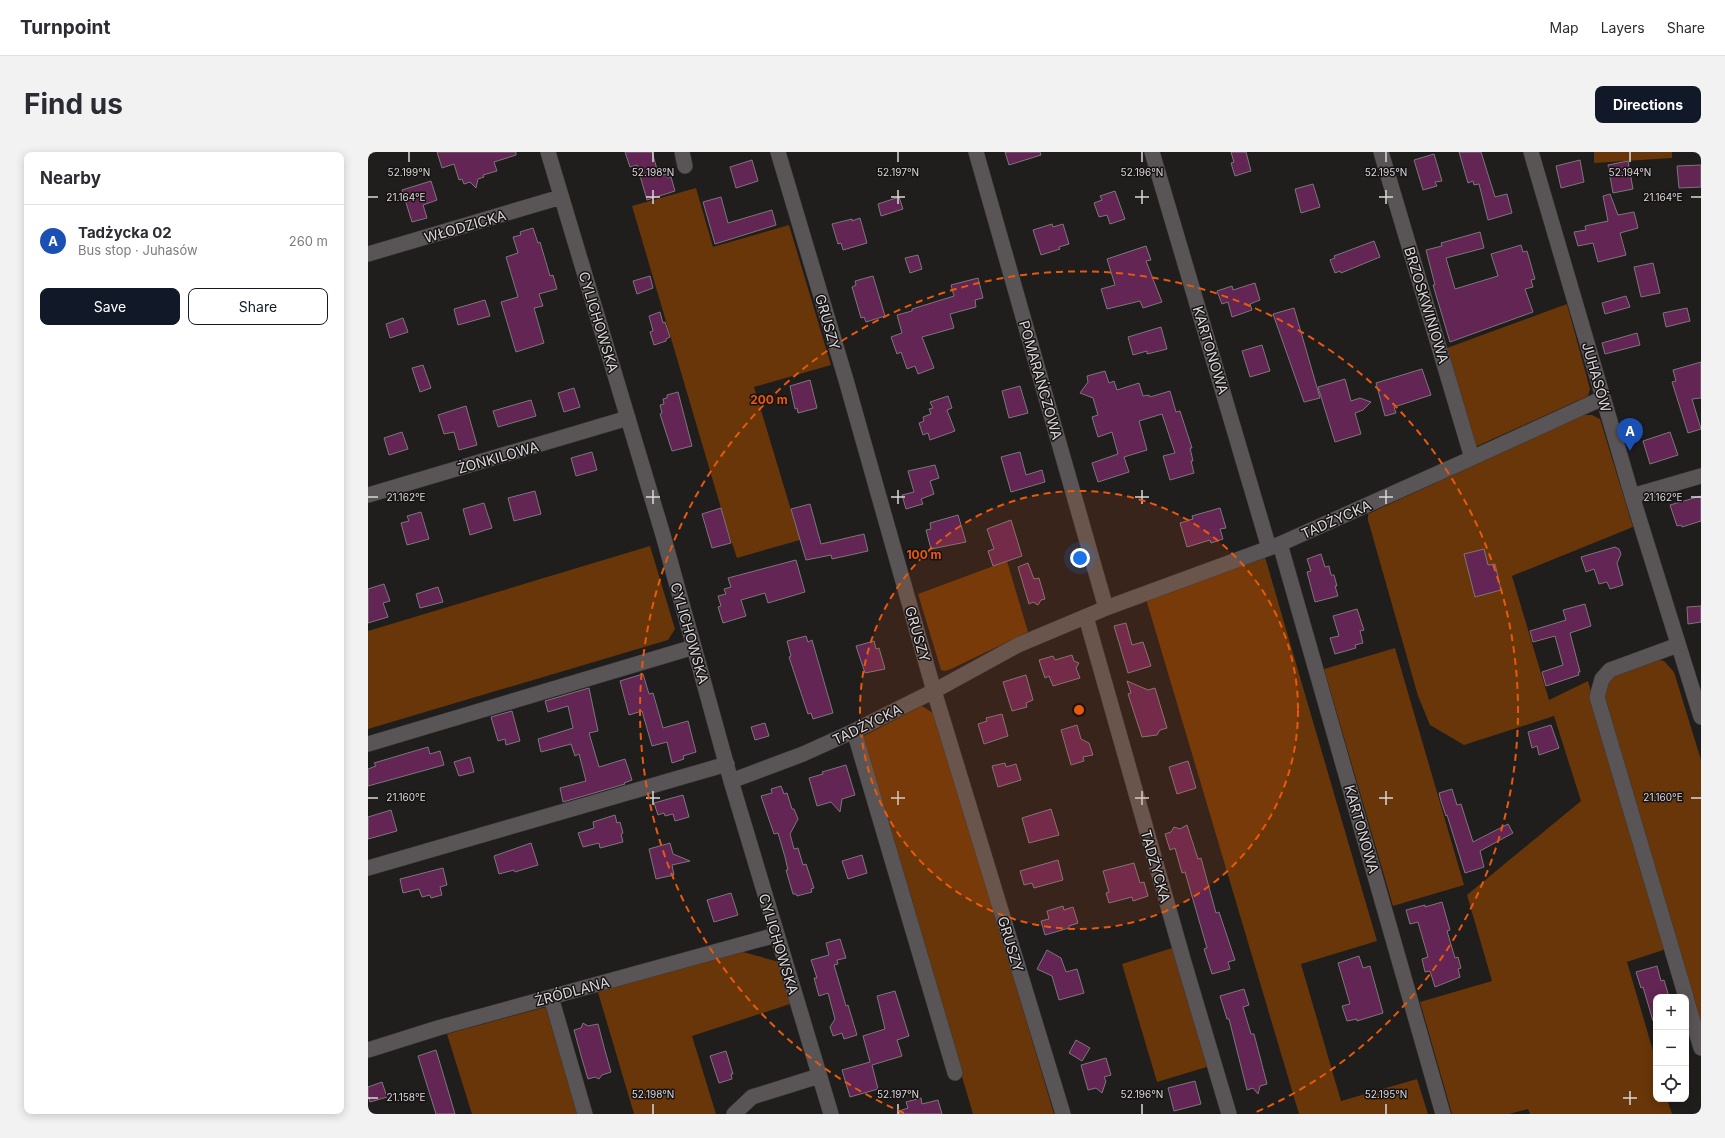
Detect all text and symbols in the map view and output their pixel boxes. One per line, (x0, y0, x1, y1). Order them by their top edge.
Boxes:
text: Turnpoint (20, 16, 110, 39)
text: Map (1550, 19, 1579, 36)
text: Layers (1601, 19, 1645, 36)
text: Share (1667, 19, 1705, 36)
button: Directions (1595, 86, 1701, 123)
text: Find us (24, 87, 123, 121)
text: 52.199°N (388, 166, 430, 178)
text: 52.198°N (632, 166, 674, 178)
text: 52.197°N (877, 166, 919, 178)
text: 52.196°N (1121, 166, 1163, 178)
text: 52.195°N (1365, 166, 1407, 178)
text: 52.194°N (1609, 166, 1651, 178)
text: Nearby (40, 168, 101, 188)
text: 21.164°E (386, 191, 426, 203)
text: 21.164°E (1643, 191, 1683, 203)
street label: WŁODZICKA (422, 206, 508, 246)
text: Tadżycka 02 (78, 223, 172, 242)
text: A (48, 233, 58, 249)
text: 260 m (289, 233, 328, 249)
text: Bus stop · Juhasów (78, 242, 198, 258)
street label: BRZOSKWINIOWA (1401, 245, 1453, 366)
street label: CYLICHOWSKA (576, 270, 623, 375)
button: Save (40, 288, 180, 325)
button: Share (188, 288, 328, 325)
street label: GRUSZY (812, 292, 844, 352)
street label: KARTONOWA (1190, 304, 1233, 396)
street label: POMARAŃCZOWA (1016, 318, 1066, 442)
street label: JUHASÓW (1579, 340, 1615, 414)
text: 200 m (750, 392, 788, 407)
pin: A (1617, 418, 1643, 451)
street label: ŻONKILOWA (455, 437, 541, 477)
text: 21.162°E (386, 491, 426, 503)
text: 21.162°E (1643, 491, 1683, 503)
street label: TADŻYCKA (1298, 496, 1374, 542)
text: 100 m (906, 547, 942, 562)
your location (1070, 548, 1090, 568)
street label: CYLICHOWSKA (667, 580, 713, 686)
street label: GRUSZY (902, 604, 934, 664)
street label: TADŻYCKA (830, 700, 905, 748)
centre of rings (1072, 703, 1086, 717)
street label: KARTONOWA (1341, 783, 1383, 876)
text: 21.160°E (386, 791, 426, 803)
text: 21.160°E (1643, 791, 1683, 803)
street label: TADŻYCKA (1138, 828, 1175, 905)
street label: CYLICHOWSKA (756, 892, 803, 997)
street label: GRUSZY (995, 914, 1028, 974)
street label: ŹRÓDLANA (533, 973, 611, 1009)
map controls (1653, 994, 1689, 1102)
button: + (1653, 994, 1689, 1030)
button: − (1653, 1030, 1689, 1066)
button: locate (1653, 1066, 1689, 1102)
text: 52.198°N (632, 1088, 674, 1100)
text: 52.197°N (877, 1088, 919, 1100)
text: 52.196°N (1121, 1088, 1163, 1100)
text: 52.195°N (1365, 1088, 1407, 1100)
text: 21.158°E (387, 1091, 425, 1103)

